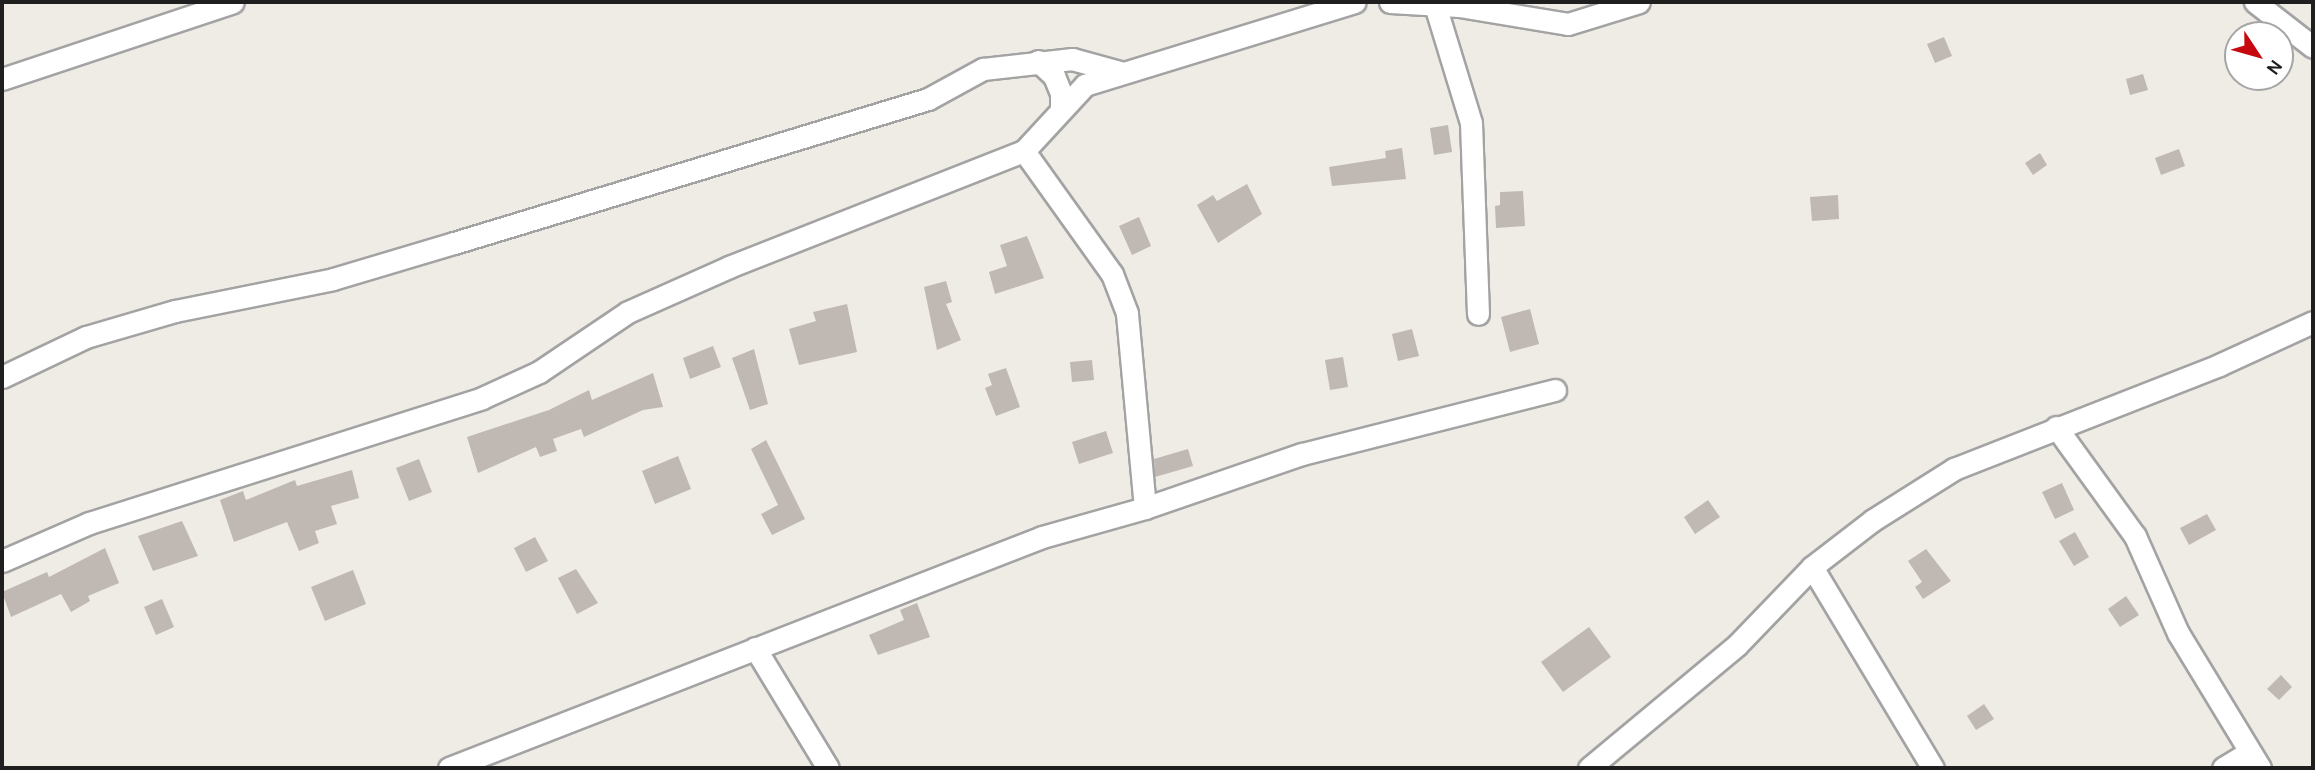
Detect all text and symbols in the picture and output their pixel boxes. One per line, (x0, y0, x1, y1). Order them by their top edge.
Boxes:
north arrow (2224, 21, 2294, 91)
text: N (2261, 55, 2287, 79)

